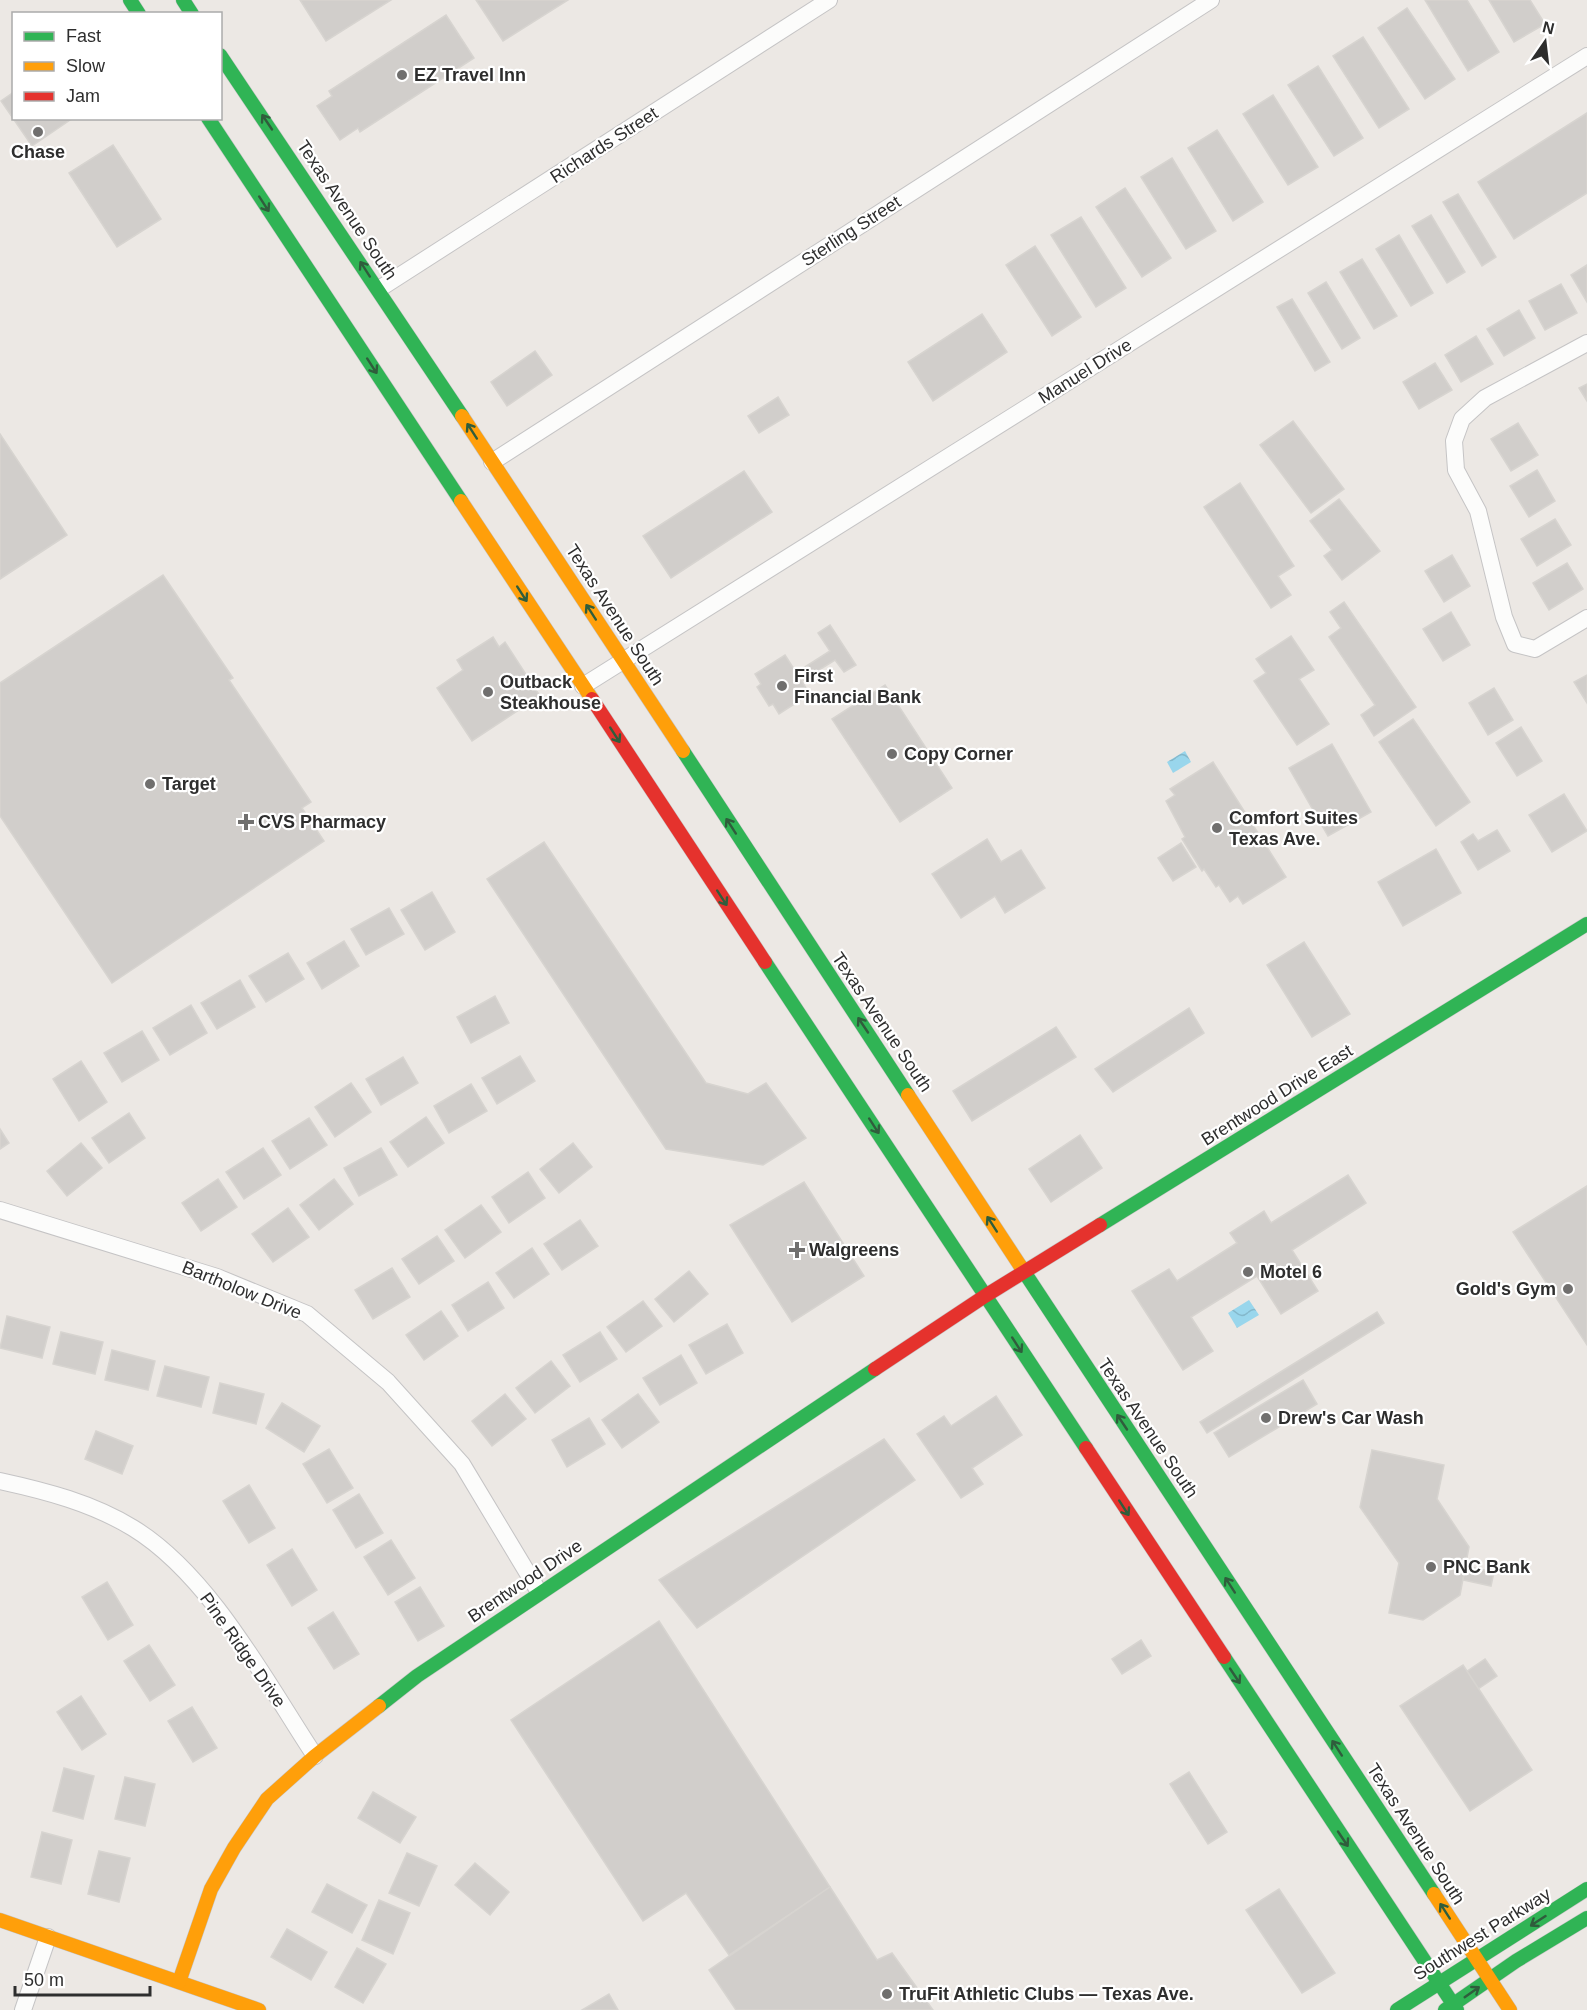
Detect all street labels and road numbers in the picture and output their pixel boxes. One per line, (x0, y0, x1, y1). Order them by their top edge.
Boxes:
street label: Richards Street (547, 103, 661, 187)
street label: Texas Avenue South (293, 137, 401, 283)
street label: Sterling Street (798, 192, 904, 270)
street label: Manuel Drive (1035, 334, 1135, 408)
street label: Texas Avenue South (562, 541, 668, 689)
street label: Texas Avenue South (828, 949, 936, 1095)
street label: Brentwood Drive East (1198, 1040, 1356, 1150)
street label: Bartholow Drive (179, 1257, 305, 1323)
street label: Texas Avenue South (1094, 1355, 1202, 1501)
street label: Brentwood Drive (464, 1536, 586, 1626)
street label: Pine Ridge Drive (196, 1589, 290, 1711)
street label: Texas Avenue South (1363, 1760, 1469, 1908)
street label: Southwest Parkway (1410, 1884, 1554, 1984)

